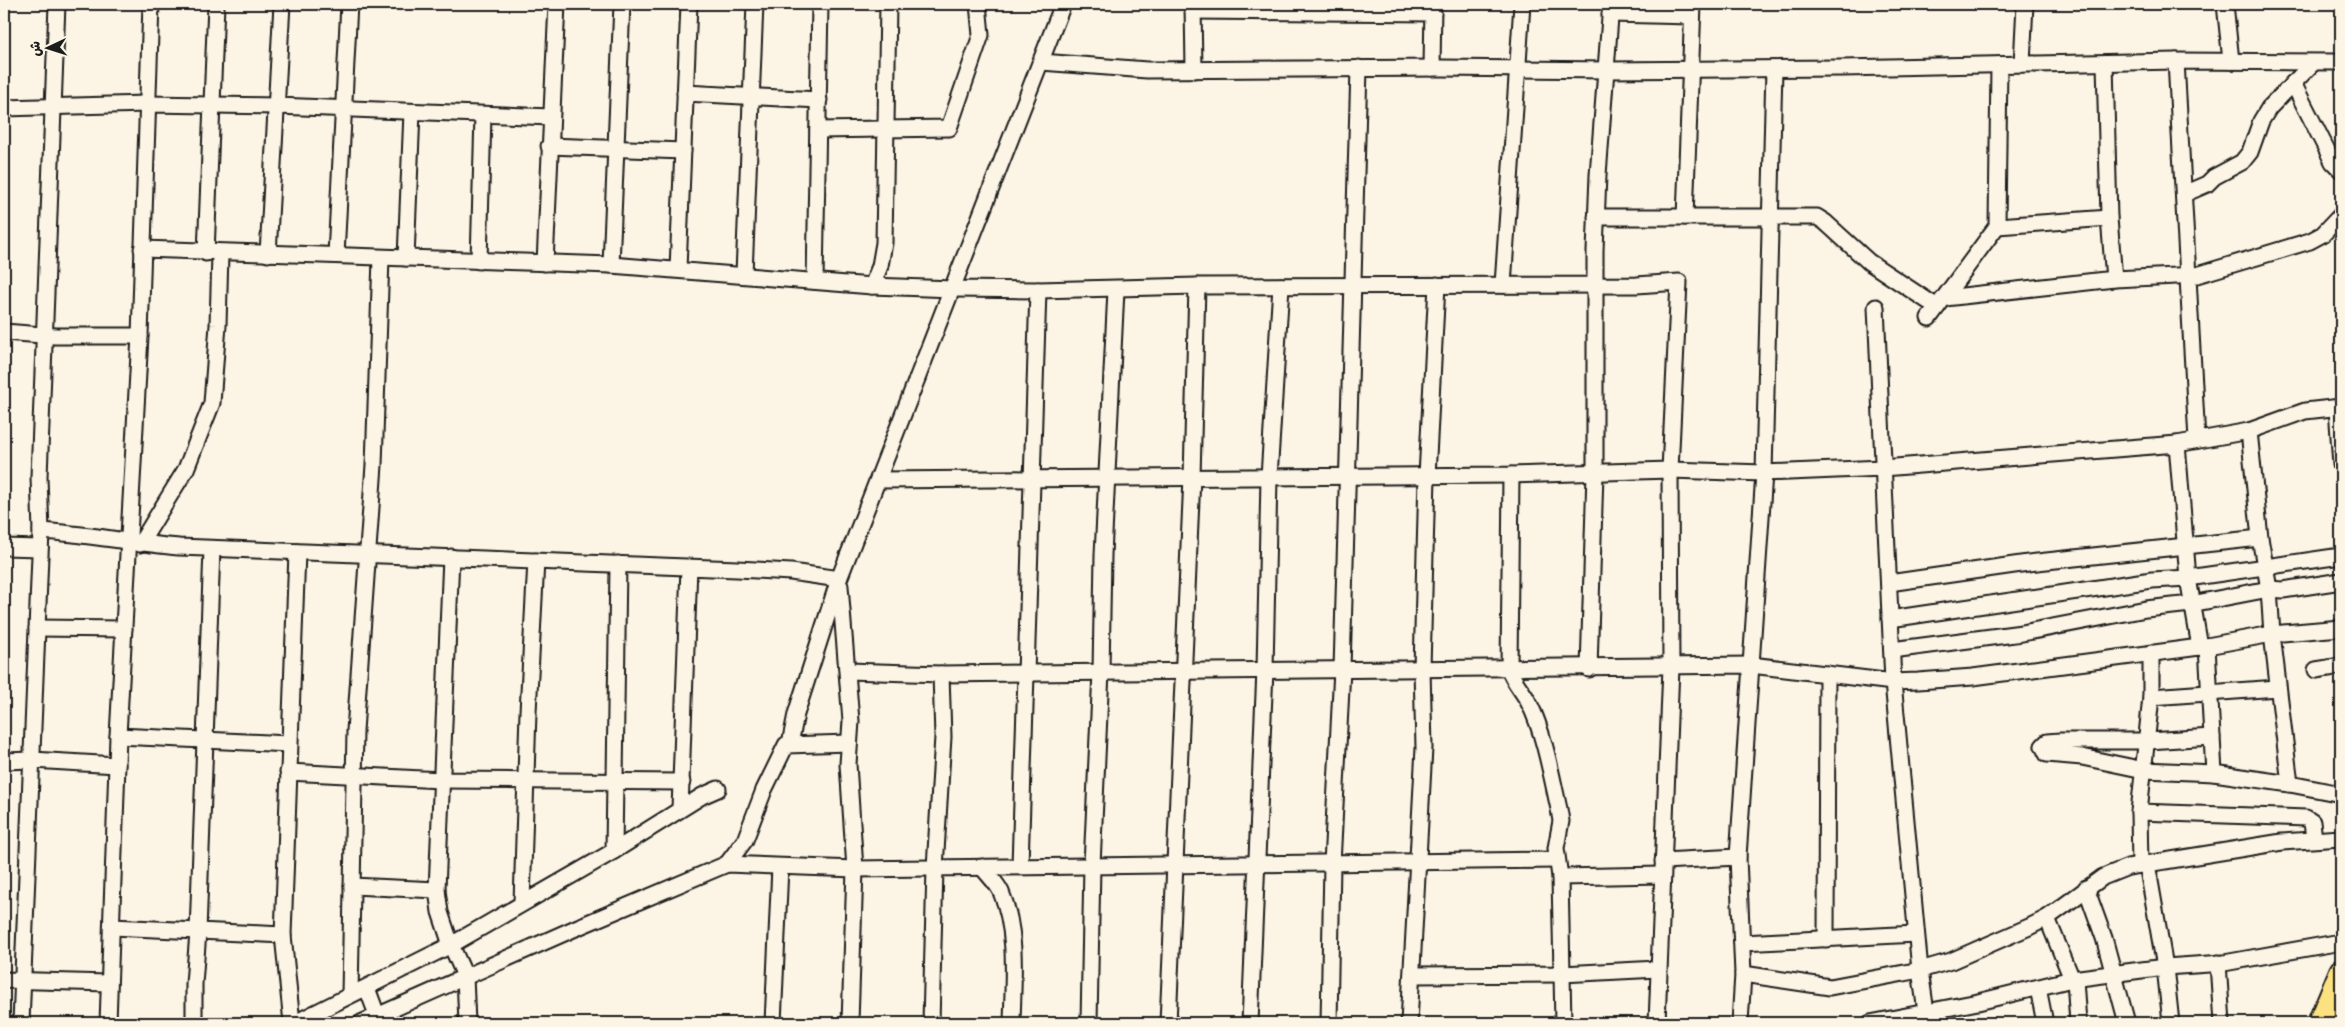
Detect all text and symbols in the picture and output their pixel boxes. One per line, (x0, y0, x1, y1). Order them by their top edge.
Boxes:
north arrow (22, 22, 72, 72)
text: ش (24, 41, 46, 57)

